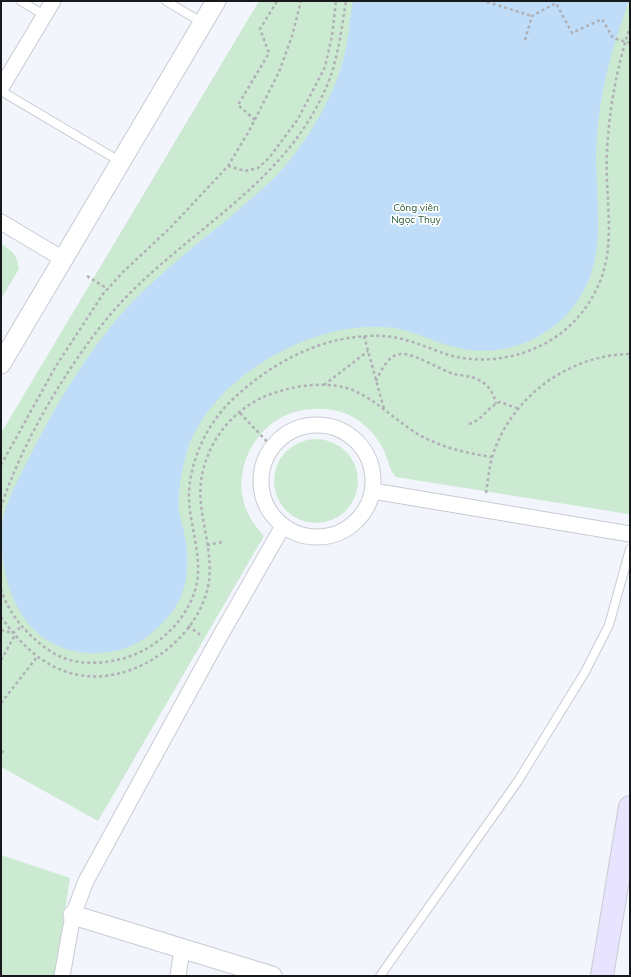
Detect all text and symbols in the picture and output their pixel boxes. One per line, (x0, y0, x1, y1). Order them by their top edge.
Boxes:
park label: Công viên Ngọc Thụy (391, 202, 441, 226)

